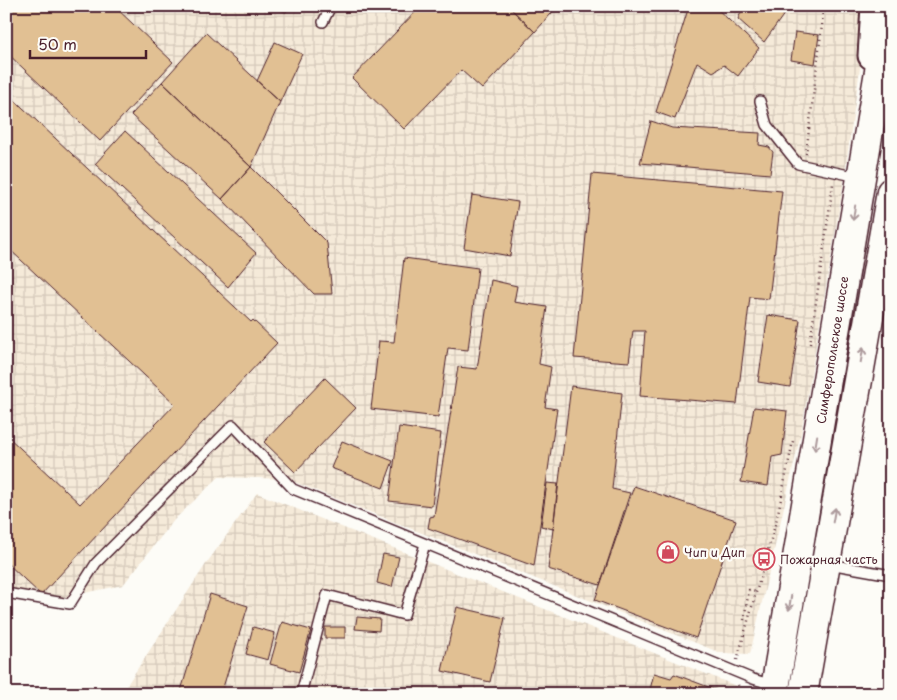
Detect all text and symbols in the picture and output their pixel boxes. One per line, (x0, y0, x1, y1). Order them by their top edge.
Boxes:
scale bar (30, 28, 146, 60)
text: 50 m (38, 32, 77, 55)
one-way arrow (849, 205, 859, 221)
street label: Симферопольское шоссе (811, 275, 853, 425)
one-way arrow (858, 347, 868, 363)
one-way arrow (811, 434, 821, 450)
one-way arrow (830, 508, 840, 524)
shop icon: Чип и Дип (656, 540, 680, 564)
place label: Чип и Дип (684, 543, 745, 561)
bus stop icon: Пожарная часть (752, 547, 776, 571)
place label: Пожарная часть (780, 550, 878, 568)
one-way arrow (784, 595, 794, 611)

